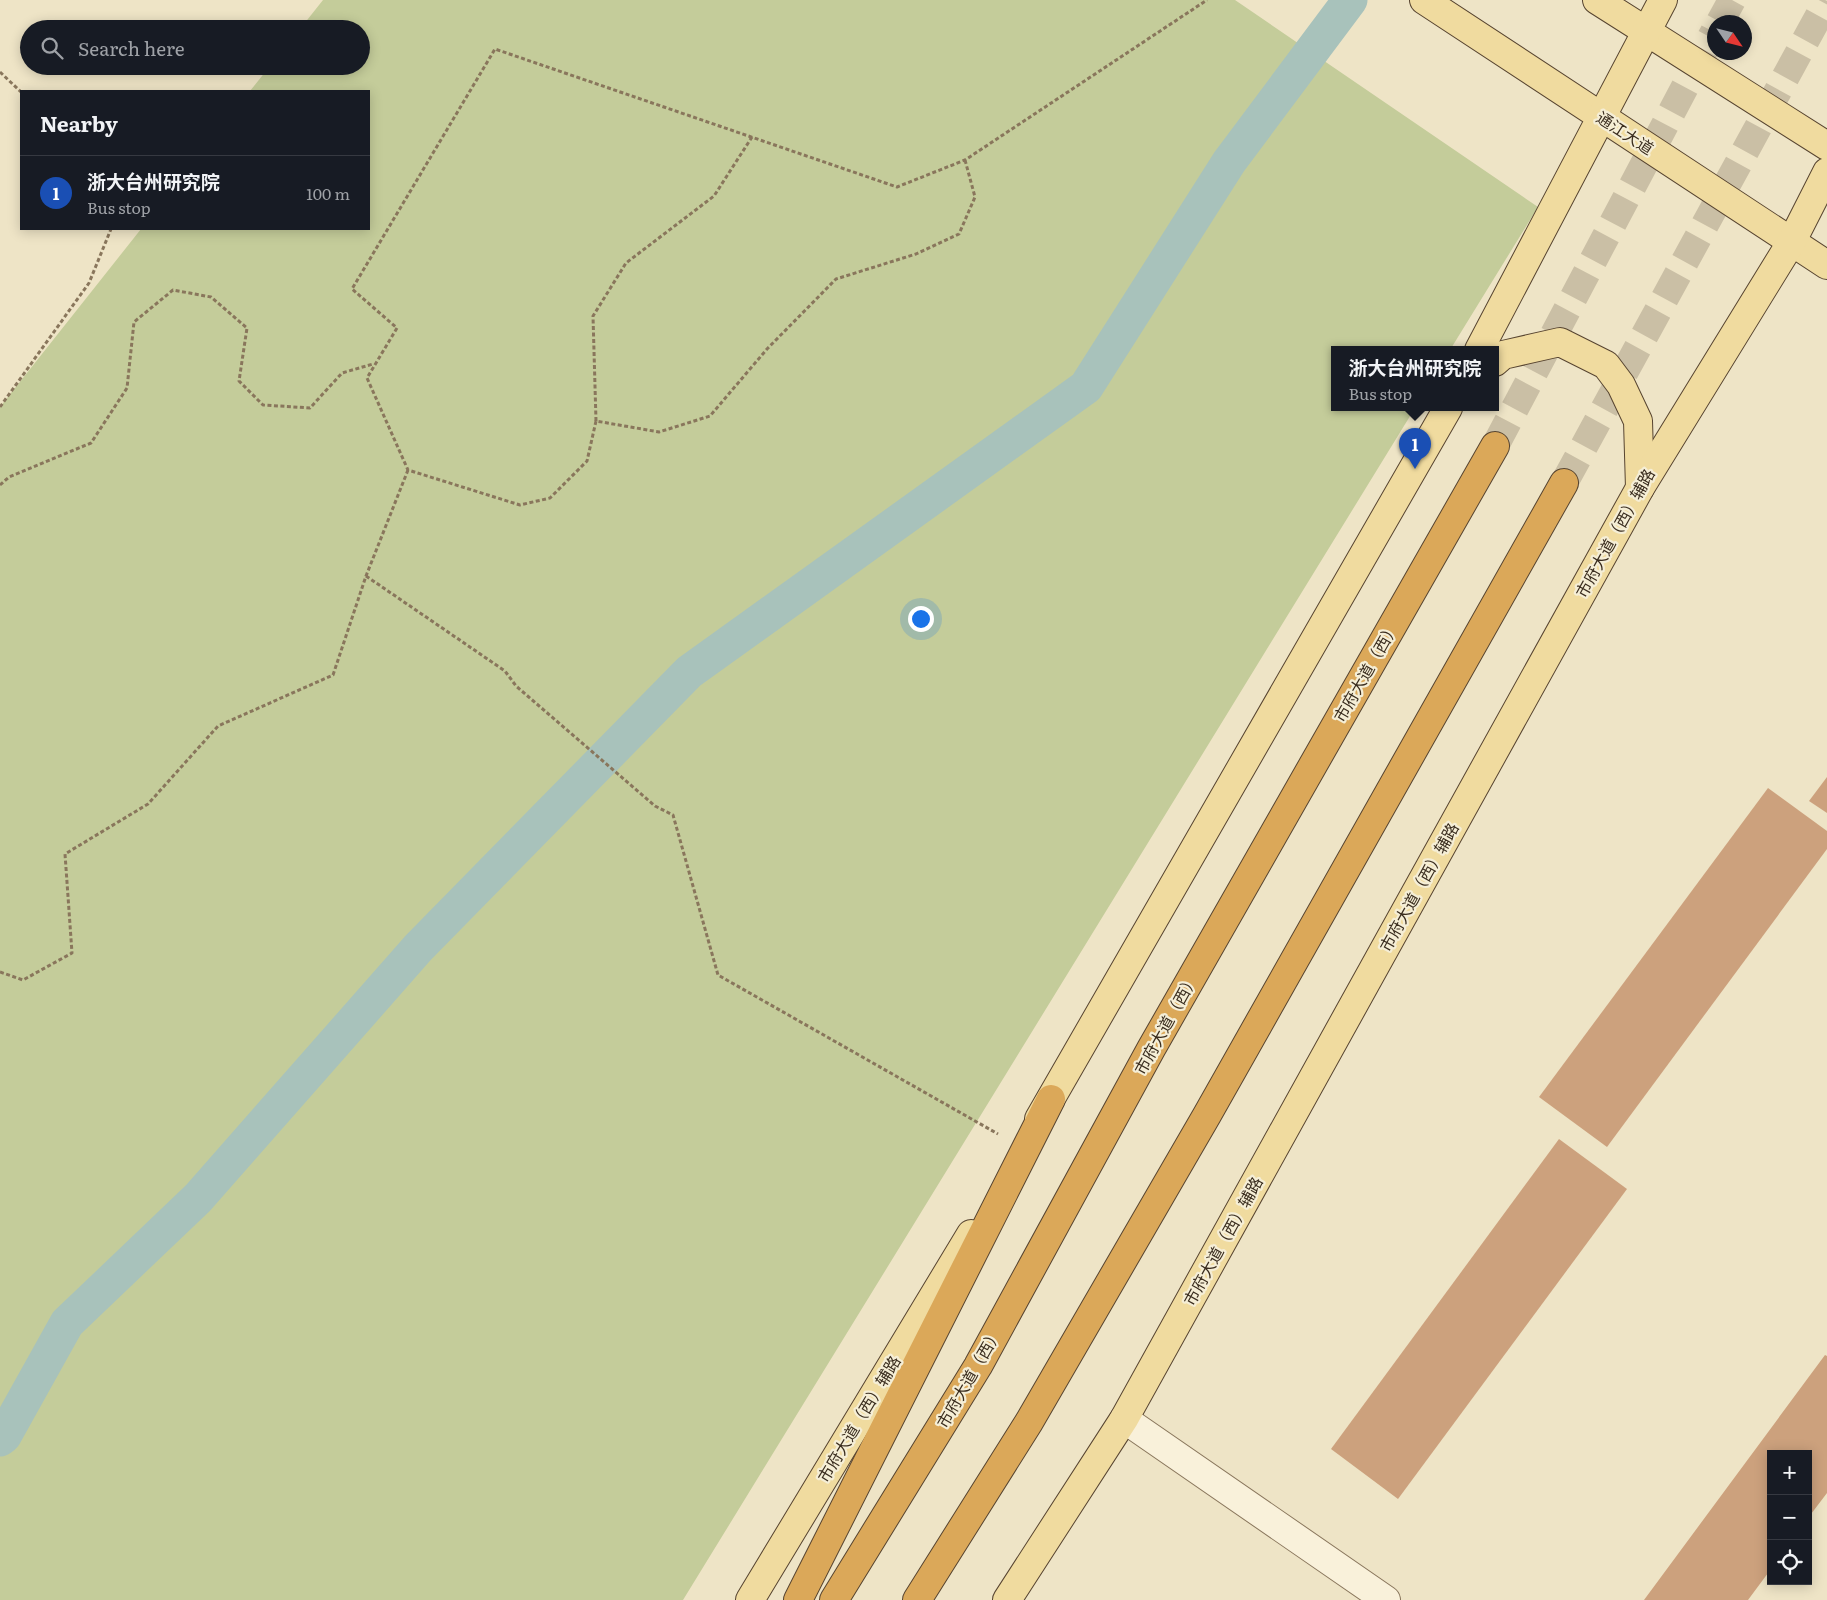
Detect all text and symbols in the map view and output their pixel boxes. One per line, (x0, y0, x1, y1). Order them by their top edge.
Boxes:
north arrow (1707, 15, 1752, 60)
search box (20, 20, 370, 75)
icon: search (38, 34, 66, 62)
text: Search here (78, 34, 185, 62)
street label: 通江大道 (1592, 105, 1659, 160)
text: Nearby (40, 107, 118, 138)
text: 浙大台州研究院 (87, 167, 220, 195)
text: 1 (53, 181, 59, 205)
text: 100 m (306, 181, 350, 205)
text: Bus stop (87, 195, 151, 219)
popup (1331, 346, 1499, 411)
text: 浙大台州研究院 (1348, 353, 1482, 381)
text: Bus stop (1348, 381, 1412, 405)
pin: 1 (1399, 428, 1431, 469)
street label: 市府大道（西）辅路 (1569, 464, 1660, 601)
your location (908, 606, 934, 632)
street label: 市府大道（西） (1327, 617, 1404, 726)
street label: 市府大道（西）辅路 (1373, 818, 1464, 955)
street label: 市府大道（西） (1127, 969, 1203, 1078)
street label: 市府大道（西）辅路 (1177, 1172, 1268, 1309)
street label: 市府大道（西） (930, 1323, 1007, 1432)
street label: 市府大道（西）辅路 (811, 1351, 906, 1486)
map controls (1767, 1450, 1812, 1585)
button: + (1767, 1450, 1812, 1495)
button: − (1767, 1495, 1812, 1540)
button: locate (1767, 1540, 1812, 1585)

